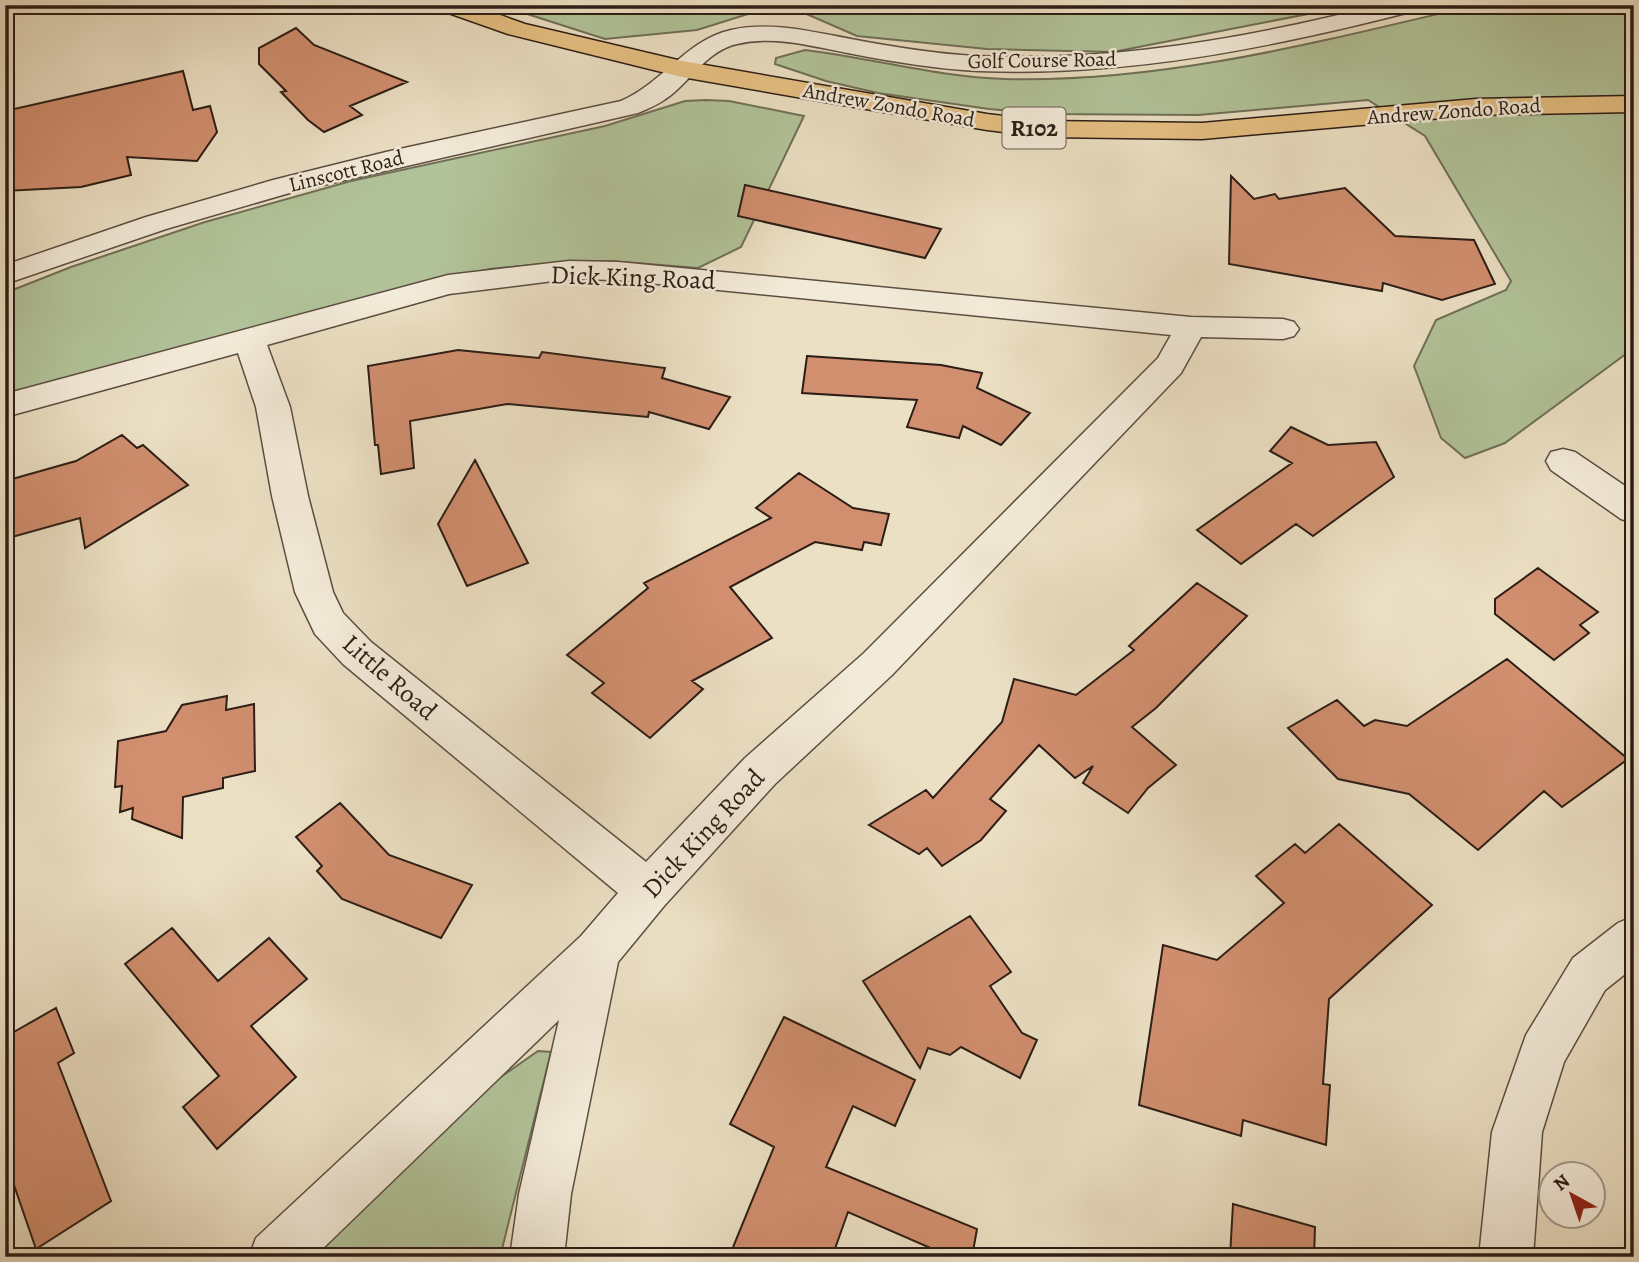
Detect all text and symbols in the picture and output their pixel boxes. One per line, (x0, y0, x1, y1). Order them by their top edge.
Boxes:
street label: Golf Course Road (967, 45, 1117, 75)
street label: Andrew Zondo Road (800, 76, 978, 134)
street label: Andrew Zondo Road (1365, 91, 1542, 131)
road number: R102 (1002, 107, 1066, 148)
street label: Linscott Road (286, 143, 407, 199)
street label: Dick King Road (550, 257, 716, 298)
street label: Little Road (335, 626, 445, 728)
street label: Dick King Road (634, 761, 772, 906)
north arrow (1538, 1160, 1608, 1230)
text: N (1548, 1168, 1575, 1197)

